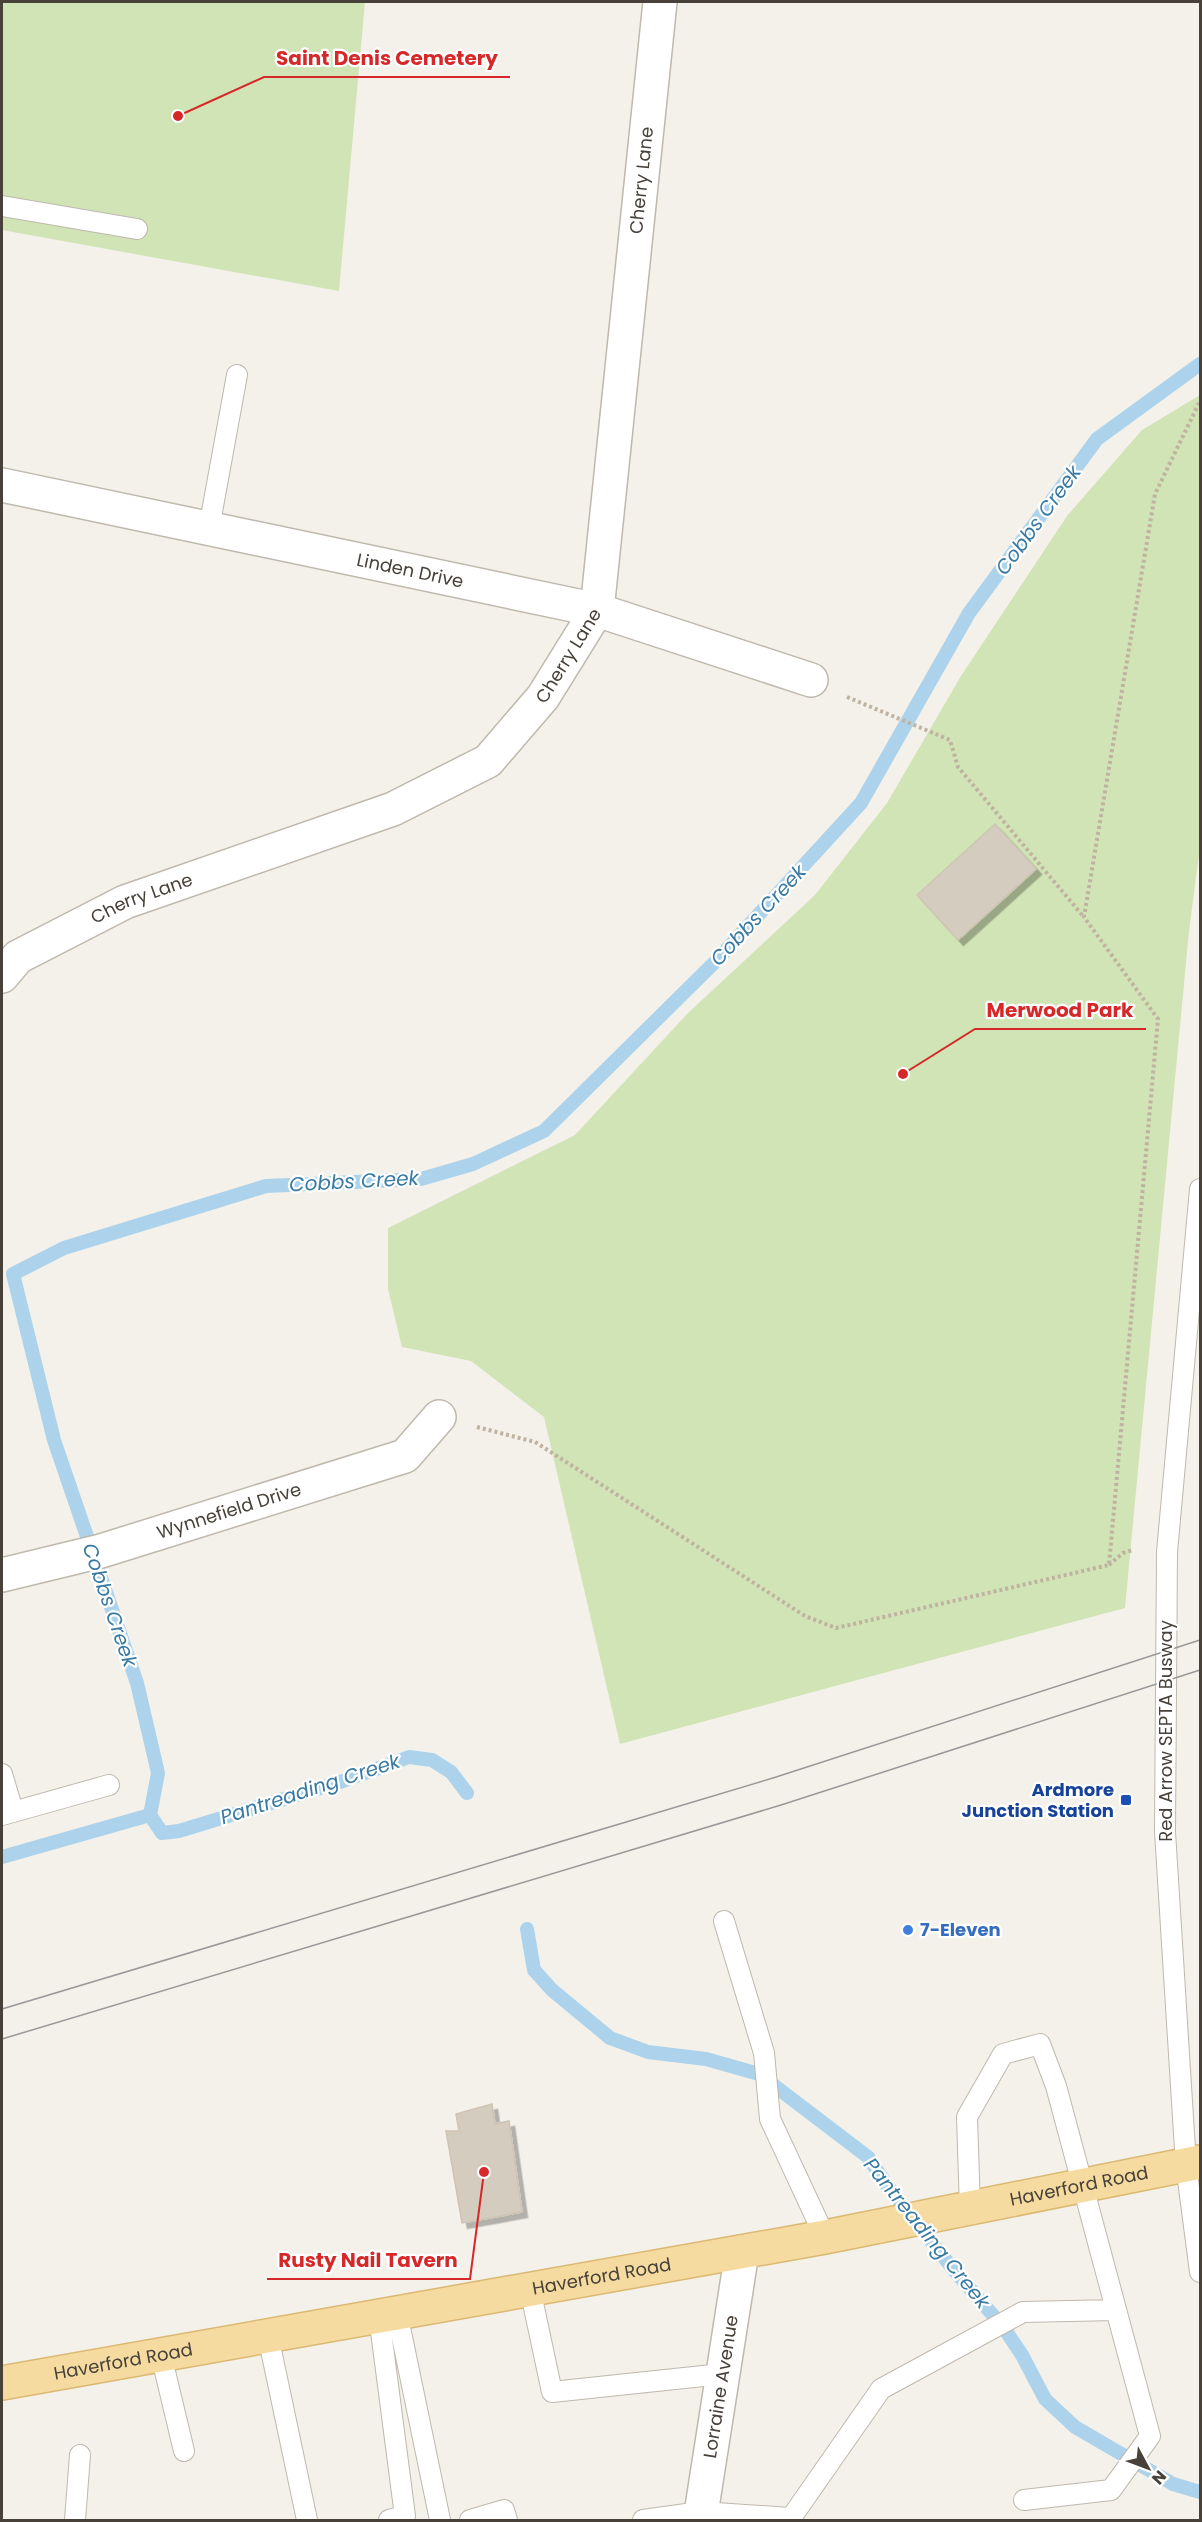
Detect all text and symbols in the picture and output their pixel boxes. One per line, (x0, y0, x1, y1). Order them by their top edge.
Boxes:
callout: Saint Denis Cemetery (264, 39, 510, 77)
text: Saint Denis Cemetery (276, 44, 498, 72)
street label: Cherry Lane (623, 125, 659, 235)
water label: Cobbs Creek (989, 458, 1088, 581)
street label: Linden Drive (354, 547, 466, 594)
street label: Cherry Lane (529, 603, 607, 708)
water label: Cobbs Creek (704, 857, 814, 972)
street label: Cherry Lane (86, 867, 196, 930)
callout: Merwood Park (975, 991, 1146, 1029)
text: Merwood Park (987, 996, 1134, 1024)
water label: Cobbs Creek (289, 1164, 421, 1198)
street label: Wynnefield Drive (154, 1476, 304, 1545)
water label: Cobbs Creek (76, 1539, 145, 1672)
street label: Red Arrow SEPTA Busway (1153, 1620, 1178, 1842)
water label: Pantreading Creek (217, 1746, 405, 1831)
place label: Ardmore Junction Station (962, 1777, 1114, 1823)
marker: Ardmore Junction Station (1119, 1793, 1133, 1807)
place label: 7-Eleven (920, 1917, 1001, 1942)
marker: 7-Eleven (901, 1923, 915, 1937)
water label: Pantreading Creek (857, 2151, 998, 2316)
street label: Haverford Road (1008, 2160, 1150, 2212)
callout: Rusty Nail Tavern (267, 2241, 470, 2279)
text: Rusty Nail Tavern (278, 2246, 458, 2274)
street label: Haverford Road (530, 2252, 673, 2301)
street label: Lorraine Avenue (697, 2313, 744, 2460)
street label: Haverford Road (52, 2336, 194, 2386)
north arrow (1118, 2438, 1178, 2498)
text: N (1146, 2465, 1172, 2490)

